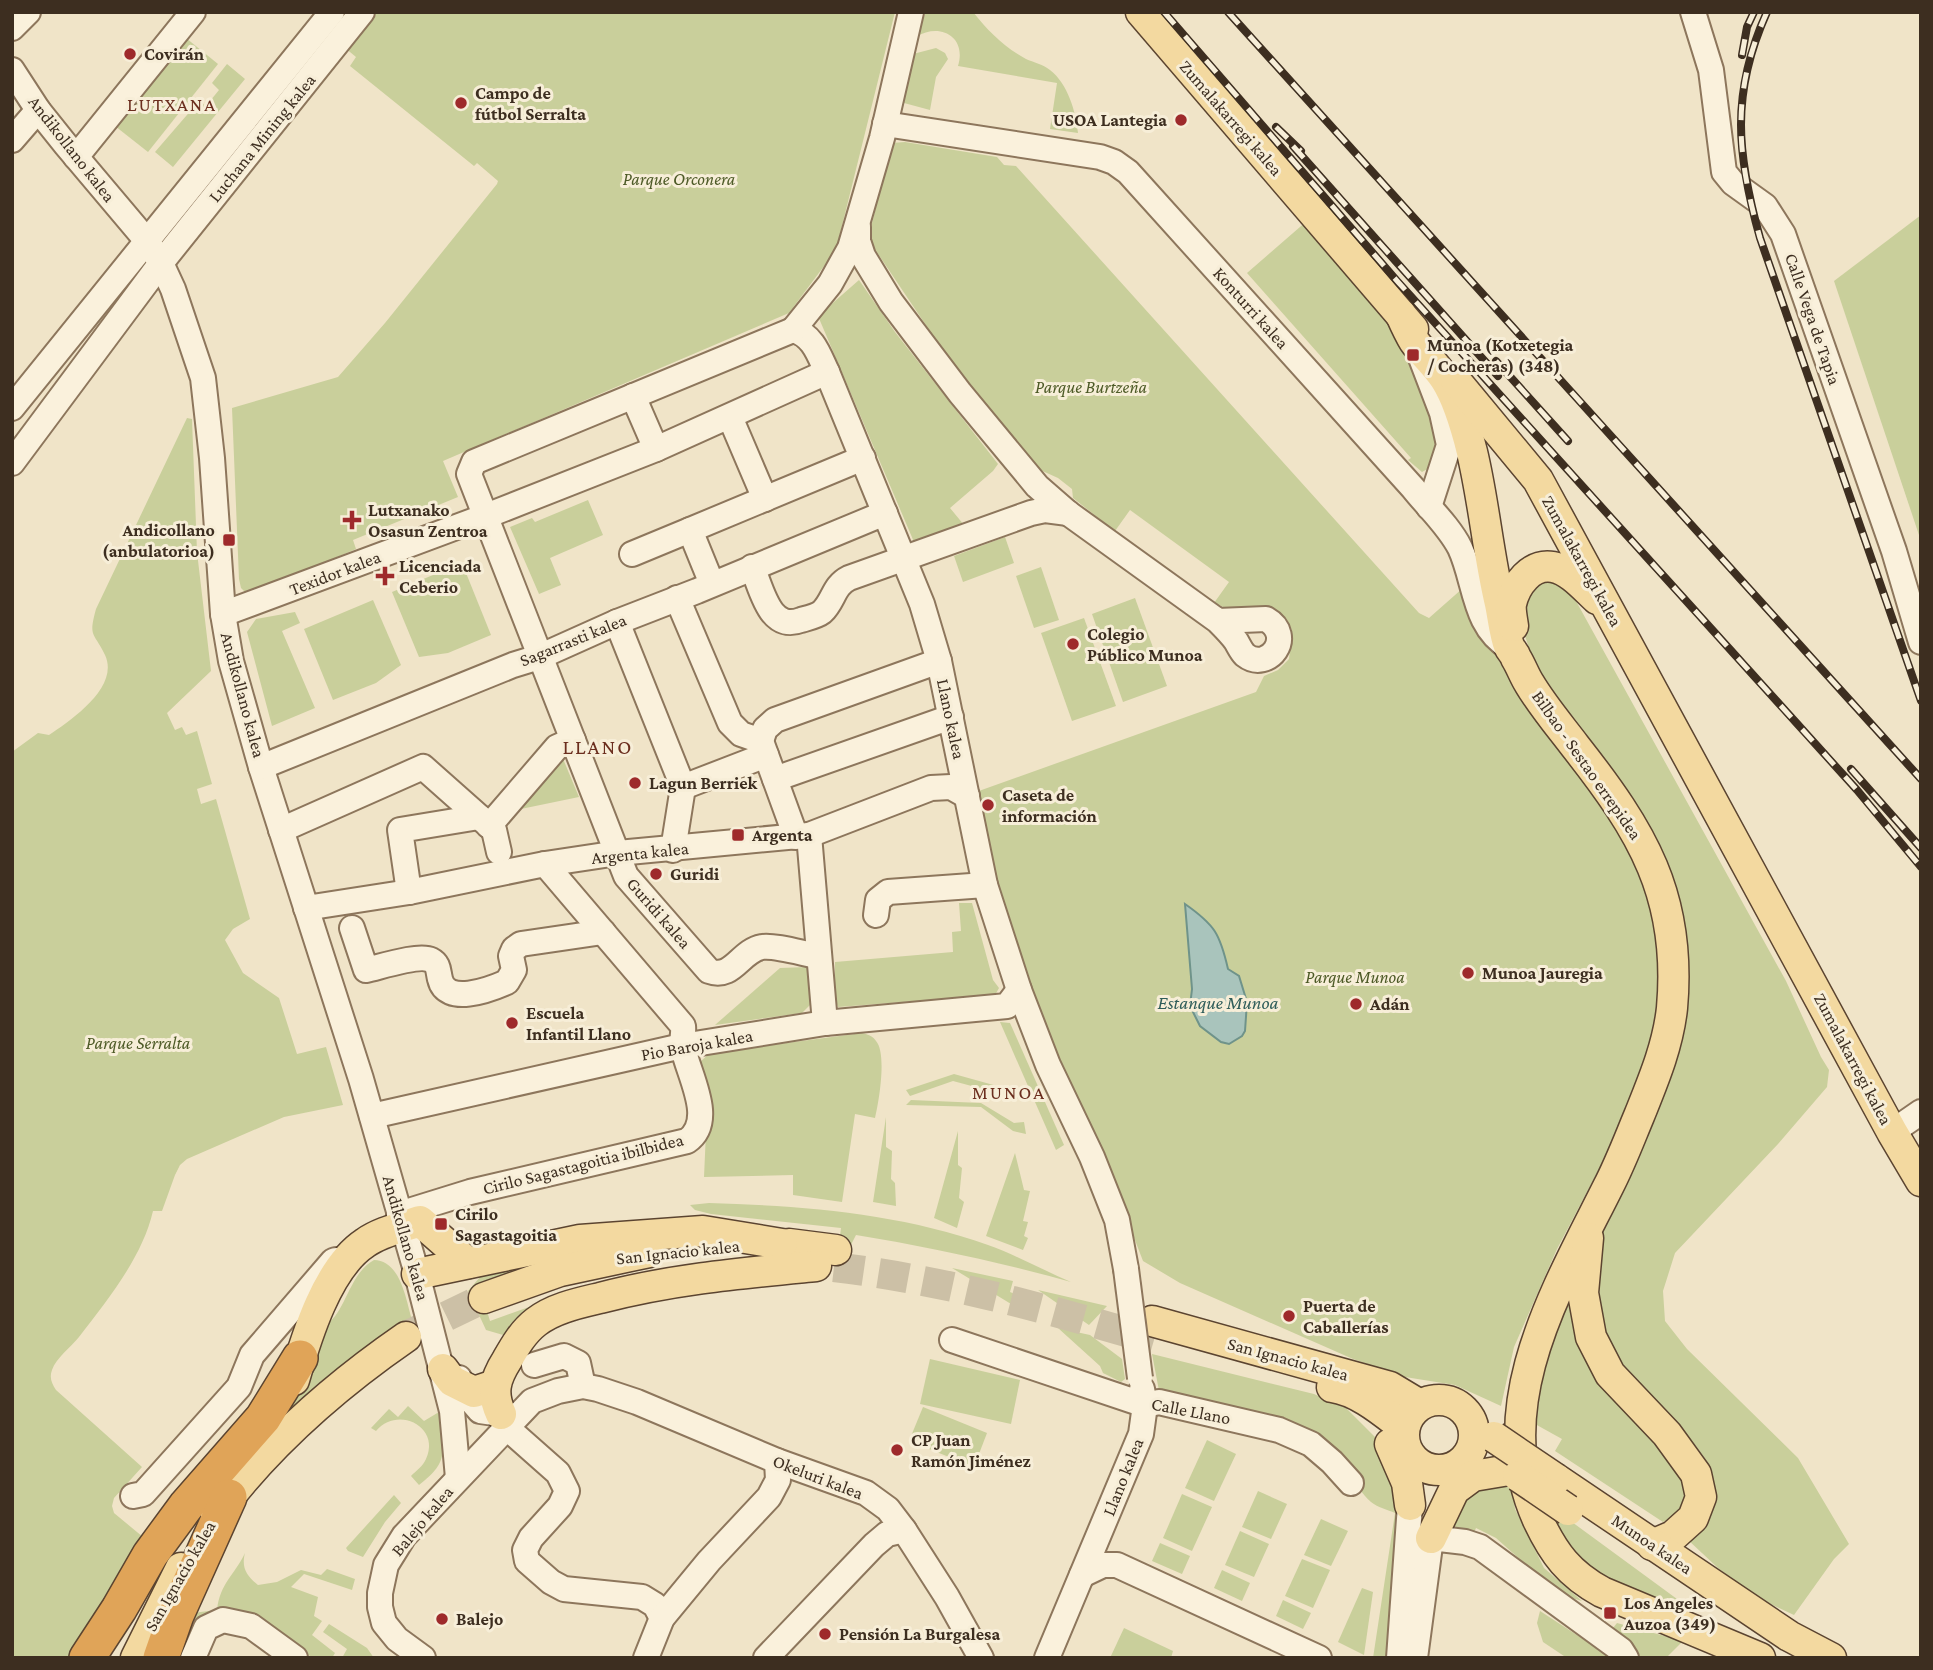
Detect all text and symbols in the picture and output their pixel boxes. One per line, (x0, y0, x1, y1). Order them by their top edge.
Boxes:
place label: Covirán (144, 44, 205, 64)
marker: Covirán (122, 46, 138, 62)
street label: Zumalakarregi kalea (1175, 56, 1287, 180)
street label: Luchana Mining kalea (204, 70, 320, 206)
place label: Campo de fútbol Serralta (475, 83, 586, 124)
street label: Andikollano kalea (24, 92, 120, 206)
district label: LUTXANA (127, 94, 217, 115)
marker: Campo de fútbol Serralta (453, 95, 469, 111)
place label: USOA Lantegia (1053, 110, 1167, 130)
marker: USOA Lantegia (1173, 112, 1189, 128)
park label: Parque Orconera (623, 169, 736, 189)
street label: Calle Vega de Tapia (1781, 250, 1845, 388)
street label: Konturri kalea (1209, 263, 1293, 353)
place label: Munoa (Kotxetegia / Cocheras) (348) (1427, 335, 1574, 377)
marker: Munoa (Kotxetegia / Cocheras) (348) (1405, 347, 1421, 363)
park label: Parque Burtzeña (1035, 377, 1148, 397)
street label: Zumalakarregi kalea (1538, 492, 1626, 630)
place label: Lutxanako Osasun Zentroa (368, 500, 488, 541)
marker: Lutxanako Osasun Zentroa (342, 510, 362, 530)
place label: Andicollano (anbulatorioa) (102, 520, 215, 562)
marker: Andicollano (anbulatorioa) (221, 532, 237, 548)
street label: Texidor kalea (287, 546, 383, 600)
place label: Licenciada Ceberio (399, 556, 481, 597)
marker: Licenciada Ceberio (377, 568, 393, 584)
street label: Sagarrasti kalea (517, 609, 629, 671)
place label: Colegio Público Munoa (1087, 624, 1203, 665)
street label: Andikollano kalea (217, 630, 269, 760)
marker: Colegio Público Munoa (1065, 636, 1081, 652)
street label: Llano kalea (933, 677, 969, 761)
street label: Bilbao - Sestao errepidea (1528, 687, 1646, 843)
district label: LLANO (563, 735, 633, 759)
place label: Lagun Berriek (649, 773, 758, 793)
marker: Lagun Berriek (627, 775, 643, 791)
place label: Caseta de información (1002, 785, 1097, 826)
marker: Caseta de información (980, 797, 996, 813)
place label: Argenta (751, 825, 813, 845)
marker: Argenta (730, 827, 746, 843)
street label: Argenta kalea (590, 838, 690, 868)
place label: Guridi (670, 864, 720, 884)
marker: Guridi (648, 866, 664, 882)
street label: Guridi kalea (623, 873, 695, 953)
place label: Munoa Jauregia (1482, 963, 1603, 983)
marker: Munoa Jauregia (1460, 965, 1476, 981)
park label: Parque Munoa (1305, 967, 1405, 987)
street label: Zumalakarregi kalea (1810, 990, 1896, 1128)
water label: Estanque Munoa (1158, 992, 1279, 1013)
place label: Adán (1369, 994, 1410, 1014)
marker: Adán (1348, 996, 1364, 1012)
place label: Escuela Infantil Llano (526, 1003, 631, 1044)
marker: Escuela Infantil Llano (504, 1015, 520, 1031)
street label: Pio Baroja kalea (640, 1025, 755, 1066)
park label: Parque Serralta (86, 1033, 191, 1053)
district label: MUNOA (972, 1082, 1046, 1103)
street label: Cirilo Sagastagoitia ibilbidea (481, 1129, 685, 1199)
street label: Andikollano kalea (379, 1173, 433, 1303)
place label: Cirilo Sagastagoitia (455, 1204, 557, 1245)
marker: Cirilo Sagastagoitia (433, 1216, 449, 1232)
street label: San Ignacio kalea (615, 1236, 741, 1268)
place label: Puerta de Caballerías (1303, 1296, 1389, 1337)
marker: Puerta de Caballerías (1281, 1308, 1297, 1324)
street label: San Ignacio kalea (1225, 1333, 1351, 1385)
street label: Calle Llano (1150, 1394, 1232, 1428)
place label: CP Juan Ramón Jiménez (911, 1430, 1031, 1471)
street label: Llano kalea (1098, 1435, 1148, 1519)
marker: CP Juan Ramón Jiménez (889, 1442, 905, 1458)
street label: Okeluri kalea (770, 1451, 866, 1503)
street label: Balejo kalea (387, 1482, 458, 1561)
street label: Munoa kalea (1608, 1510, 1696, 1578)
street label: San Ignacio kalea (140, 1517, 220, 1635)
place label: Los Angeles Auzoa (349) (1623, 1593, 1716, 1635)
marker: Los Angeles Auzoa (349) (1602, 1605, 1618, 1621)
place label: Balejo (456, 1609, 503, 1630)
marker: Balejo (434, 1611, 450, 1627)
place label: Pensión La Burgalesa (839, 1624, 1000, 1644)
marker: Pensión La Burgalesa (817, 1626, 833, 1642)

